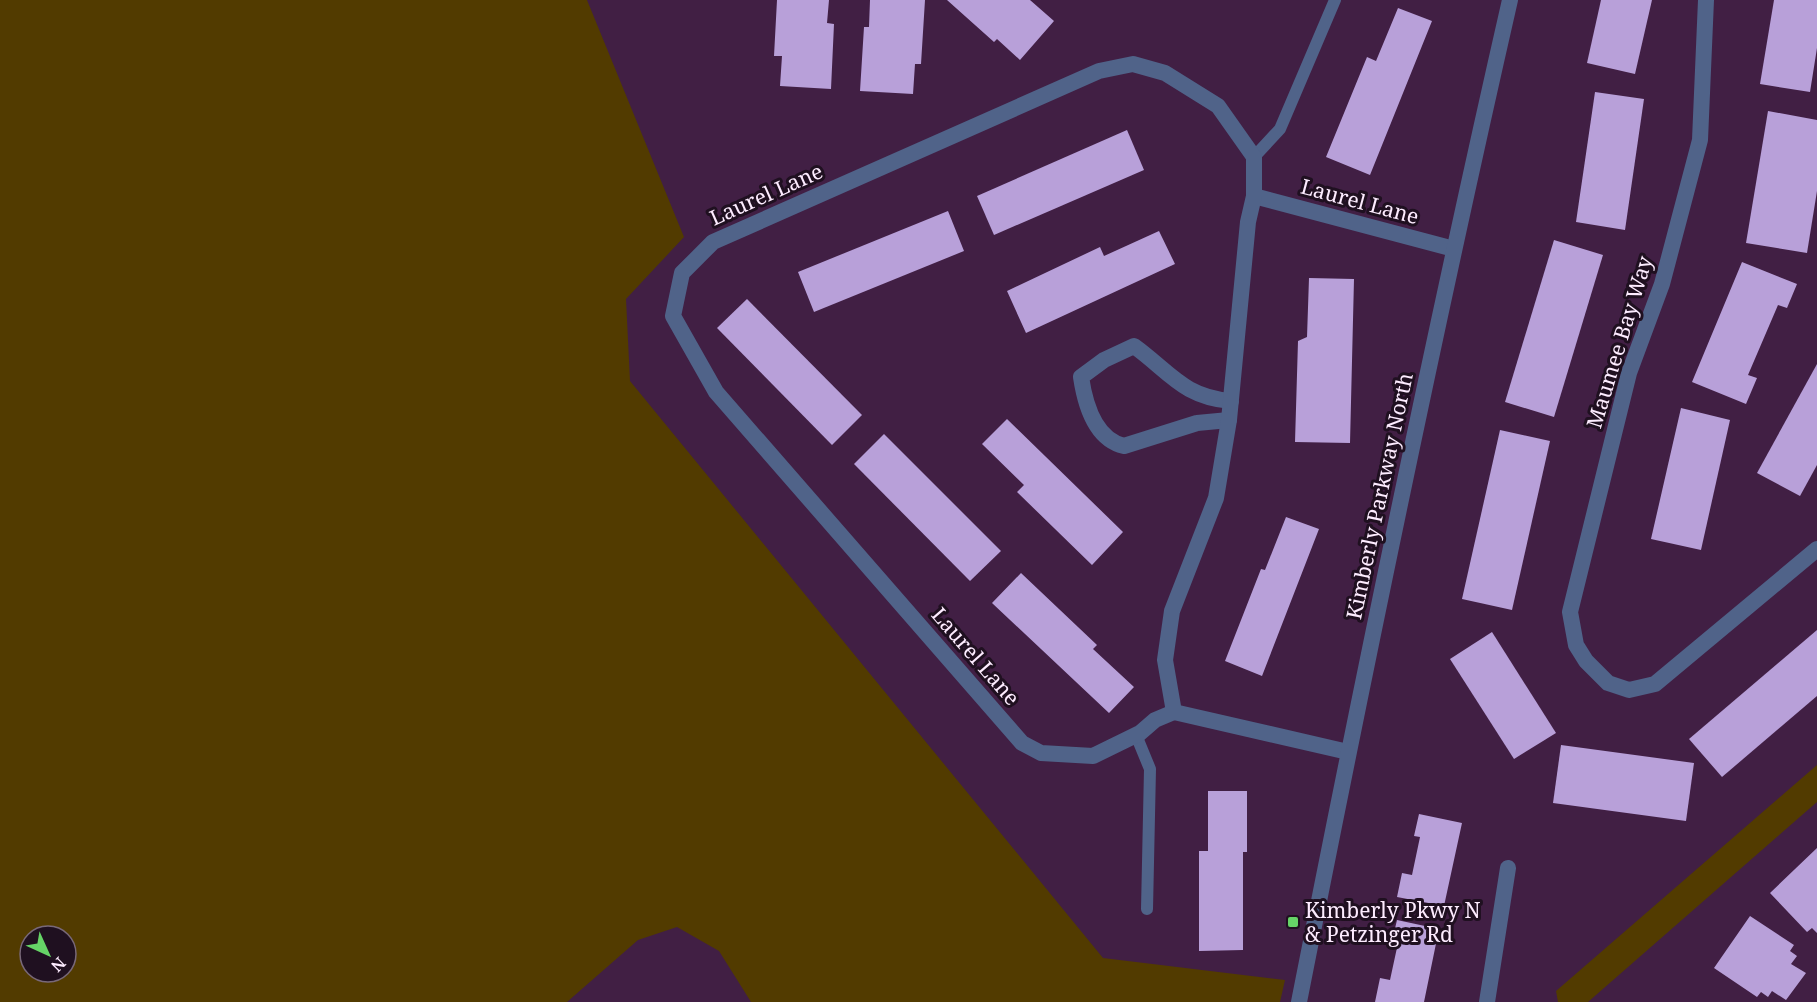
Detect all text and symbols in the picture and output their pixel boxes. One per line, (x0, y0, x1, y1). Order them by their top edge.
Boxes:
street label: Laurel Lane (705, 157, 827, 231)
street label: Laurel Lane (1298, 172, 1422, 230)
street label: Maumee Bay Way (1579, 252, 1659, 432)
street label: Kimberly Parkway North (1339, 370, 1419, 622)
street label: Laurel Lane (926, 601, 1026, 711)
place label: Kimberly Pkwy N & Petzinger Rd (1305, 896, 1481, 948)
marker: Kimberly Pkwy N & Petzinger Rd (1286, 915, 1300, 929)
north arrow (18, 924, 78, 984)
text: N (46, 952, 71, 977)

